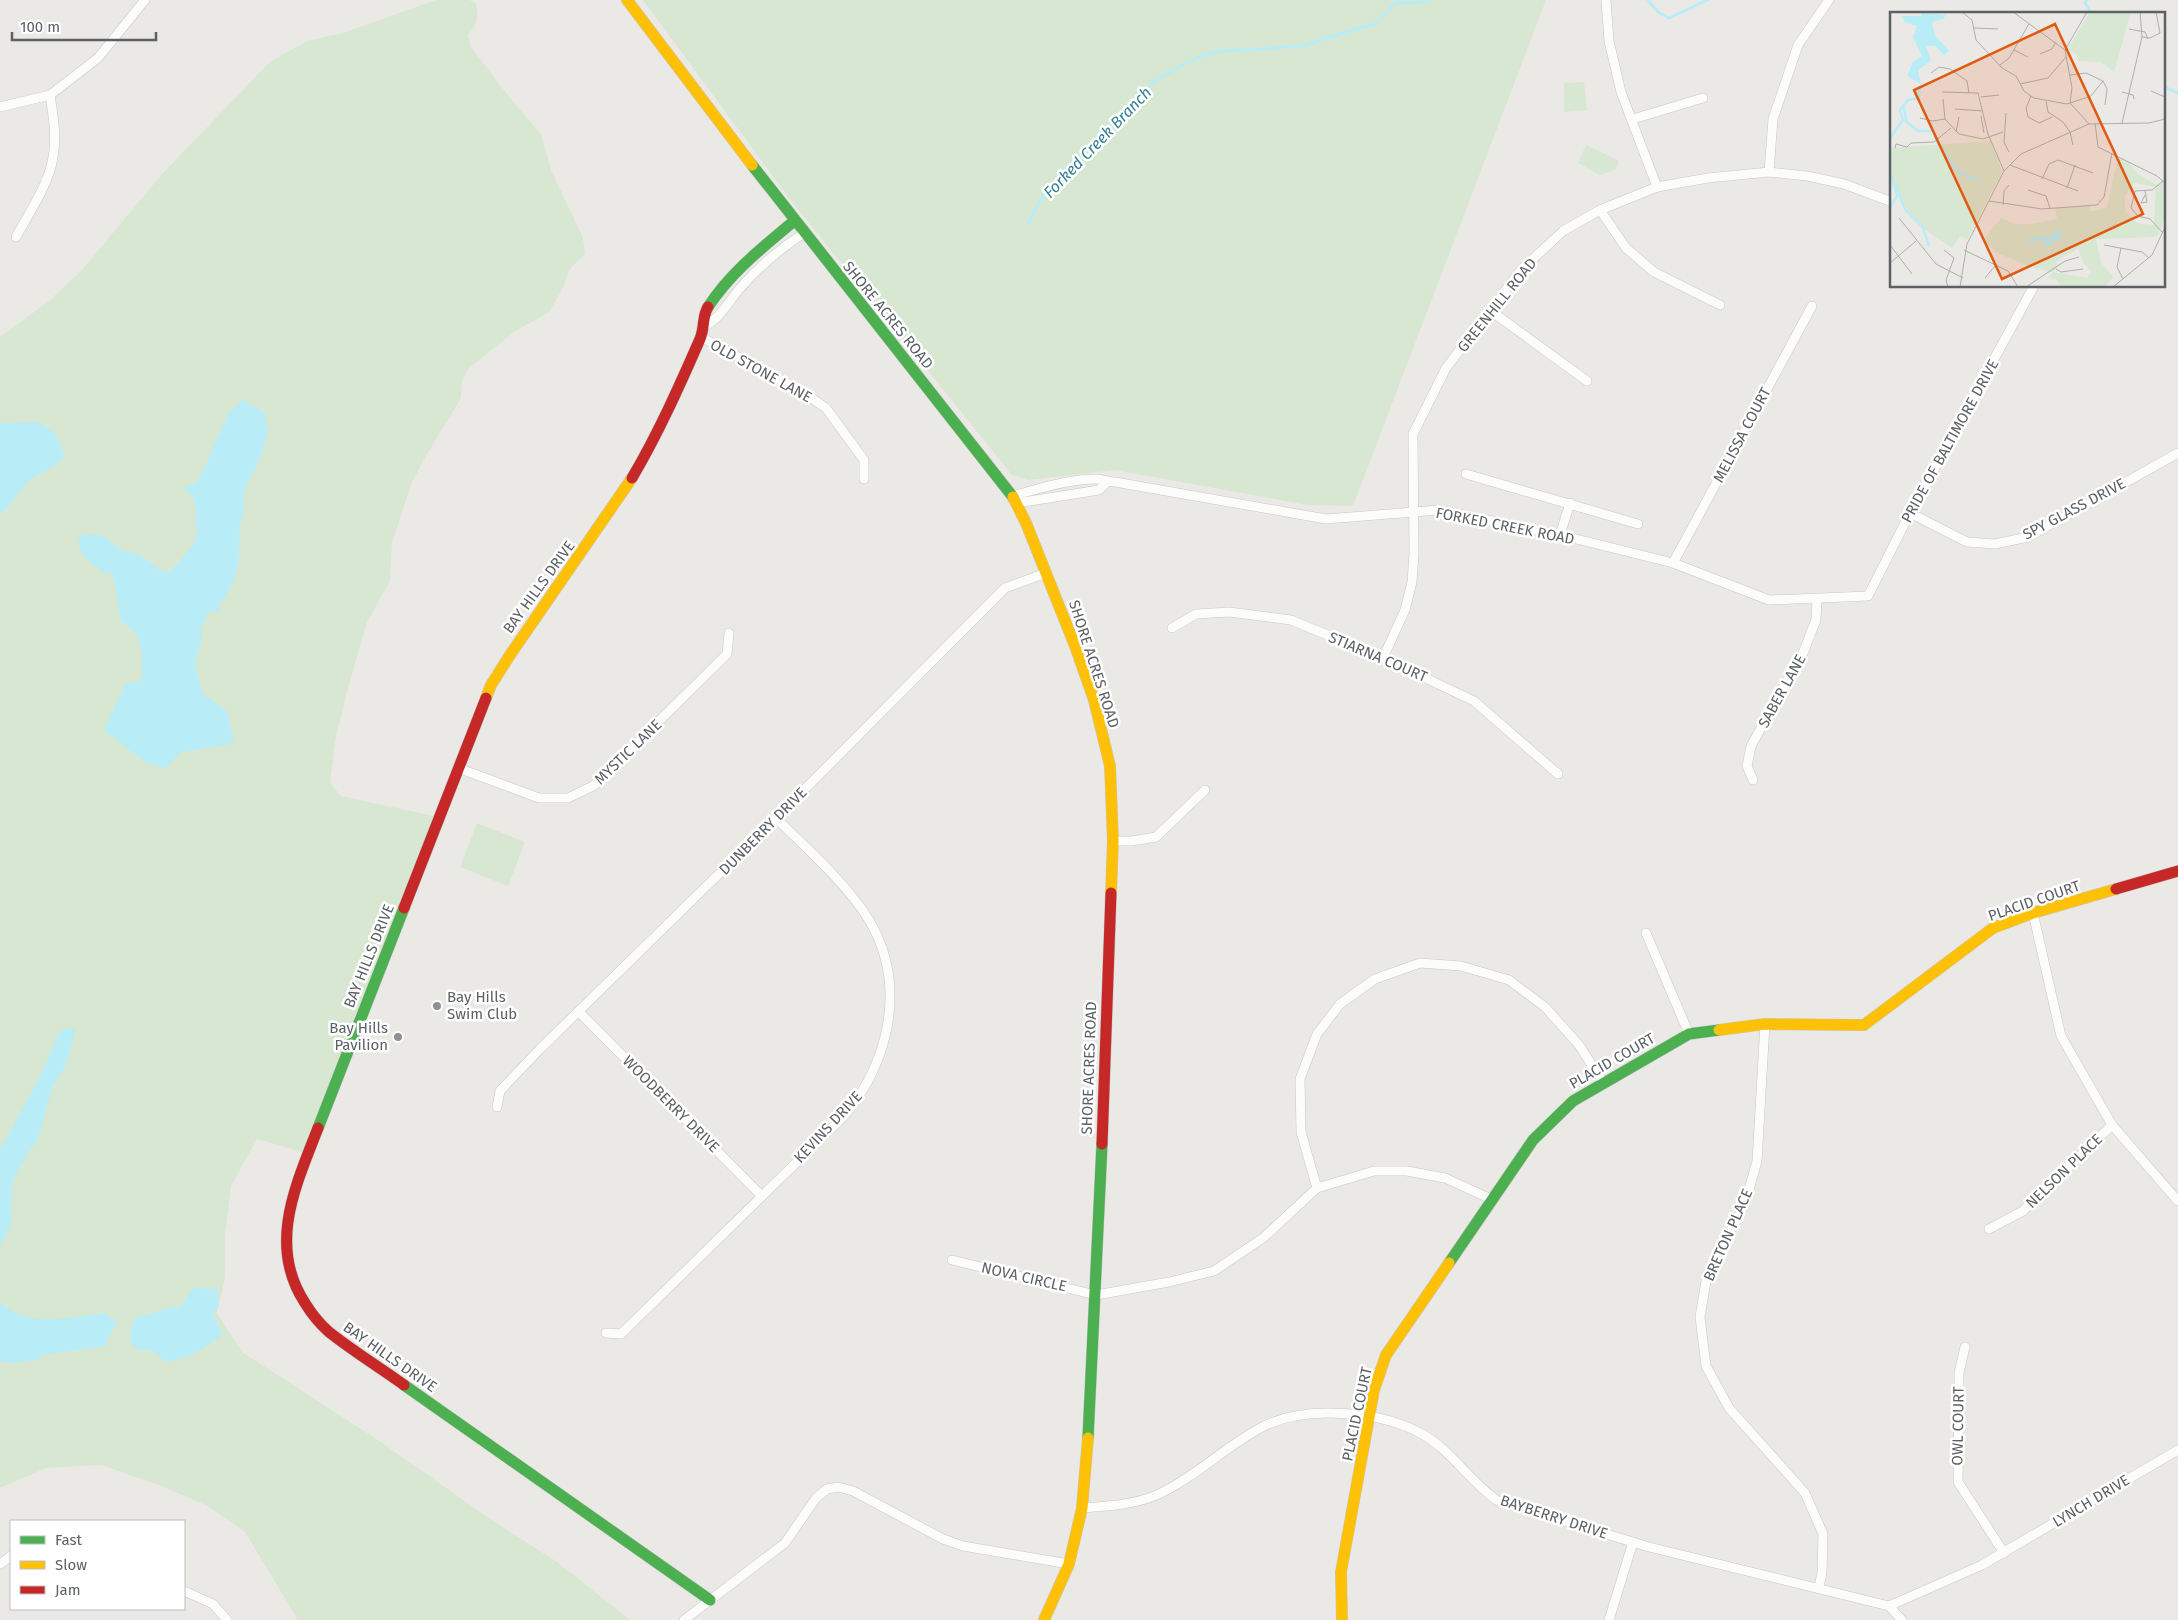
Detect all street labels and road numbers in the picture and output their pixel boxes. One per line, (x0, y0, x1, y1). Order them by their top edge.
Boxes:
street label: GREENHILL ROAD (1454, 254, 1540, 356)
street label: SHORE ACRES ROAD (839, 258, 937, 372)
street label: OLD STONE LANE (707, 336, 815, 406)
street label: PRIDE OF BALTIMORE DRIVE (1897, 356, 2003, 526)
street label: MELISSA COURT (1709, 384, 1775, 486)
street label: SPY GLASS DRIVE (2020, 474, 2128, 544)
street label: FORKED CREEK ROAD (1434, 504, 1576, 548)
street label: BAY HILLS DRIVE (499, 537, 579, 637)
street label: SHORE ACRES ROAD (1065, 598, 1123, 730)
street label: STIARNA COURT (1326, 628, 1430, 686)
street label: SABER LANE (1754, 651, 1810, 731)
street label: MYSTIC LANE (591, 716, 665, 788)
street label: DUNBERRY DRIVE (715, 783, 811, 879)
street label: PLACID COURT (1986, 877, 2083, 925)
street label: BAY HILLS DRIVE (340, 902, 398, 1010)
street label: SHORE ACRES ROAD (1078, 1001, 1100, 1135)
street label: PLACID COURT (1566, 1029, 1658, 1093)
street label: WOODBERRY DRIVE (619, 1052, 723, 1156)
street label: KEVINS DRIVE (790, 1087, 866, 1167)
street label: NELSON PLACE (2022, 1130, 2106, 1212)
street label: BRETON PLACE (1700, 1186, 1756, 1284)
street label: NOVA CIRCLE (980, 1258, 1068, 1296)
street label: BAY HILLS DRIVE (340, 1318, 440, 1396)
street label: PLACID COURT (1338, 1365, 1376, 1463)
street label: OWL COURT (1948, 1386, 1968, 1466)
street label: LYNCH DRIVE (2049, 1471, 2133, 1531)
street label: BAYBERRY DRIVE (1498, 1491, 1610, 1543)

